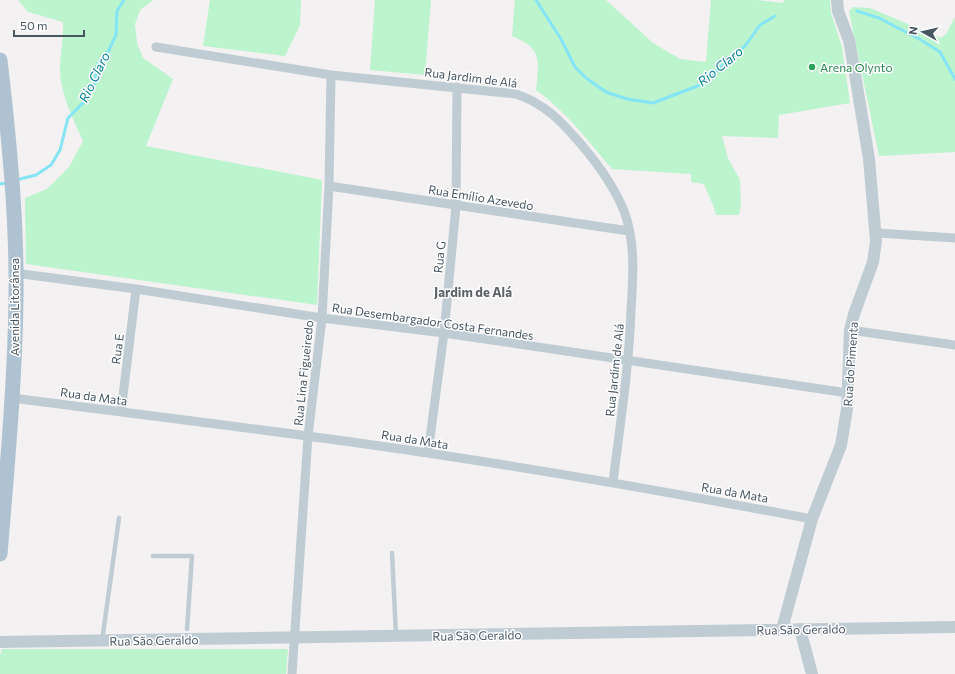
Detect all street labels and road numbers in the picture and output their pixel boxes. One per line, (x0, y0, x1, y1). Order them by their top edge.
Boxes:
street label: Rua Jardim de Alá (424, 64, 518, 91)
street label: Rua Emílio Azevedo (427, 182, 535, 212)
street label: Rua G (430, 240, 448, 274)
street label: Avenida Litorânea (7, 258, 21, 356)
street label: Rua Desembargador Costa Fernandes (331, 300, 535, 342)
street label: Rua Lina Figueiredo (290, 319, 316, 427)
street label: Rua do Pimenta (840, 321, 860, 407)
street label: Rua Jardim de Alá (602, 323, 627, 417)
street label: Rua E (108, 333, 126, 365)
street label: Rua da Mata (60, 384, 128, 408)
street label: Rua da Mata (381, 427, 449, 451)
street label: Rua da Mata (700, 479, 770, 505)
street label: Rua São Geraldo (756, 621, 846, 637)
street label: Rua São Geraldo (432, 627, 522, 643)
street label: Rua São Geraldo (109, 632, 199, 648)

